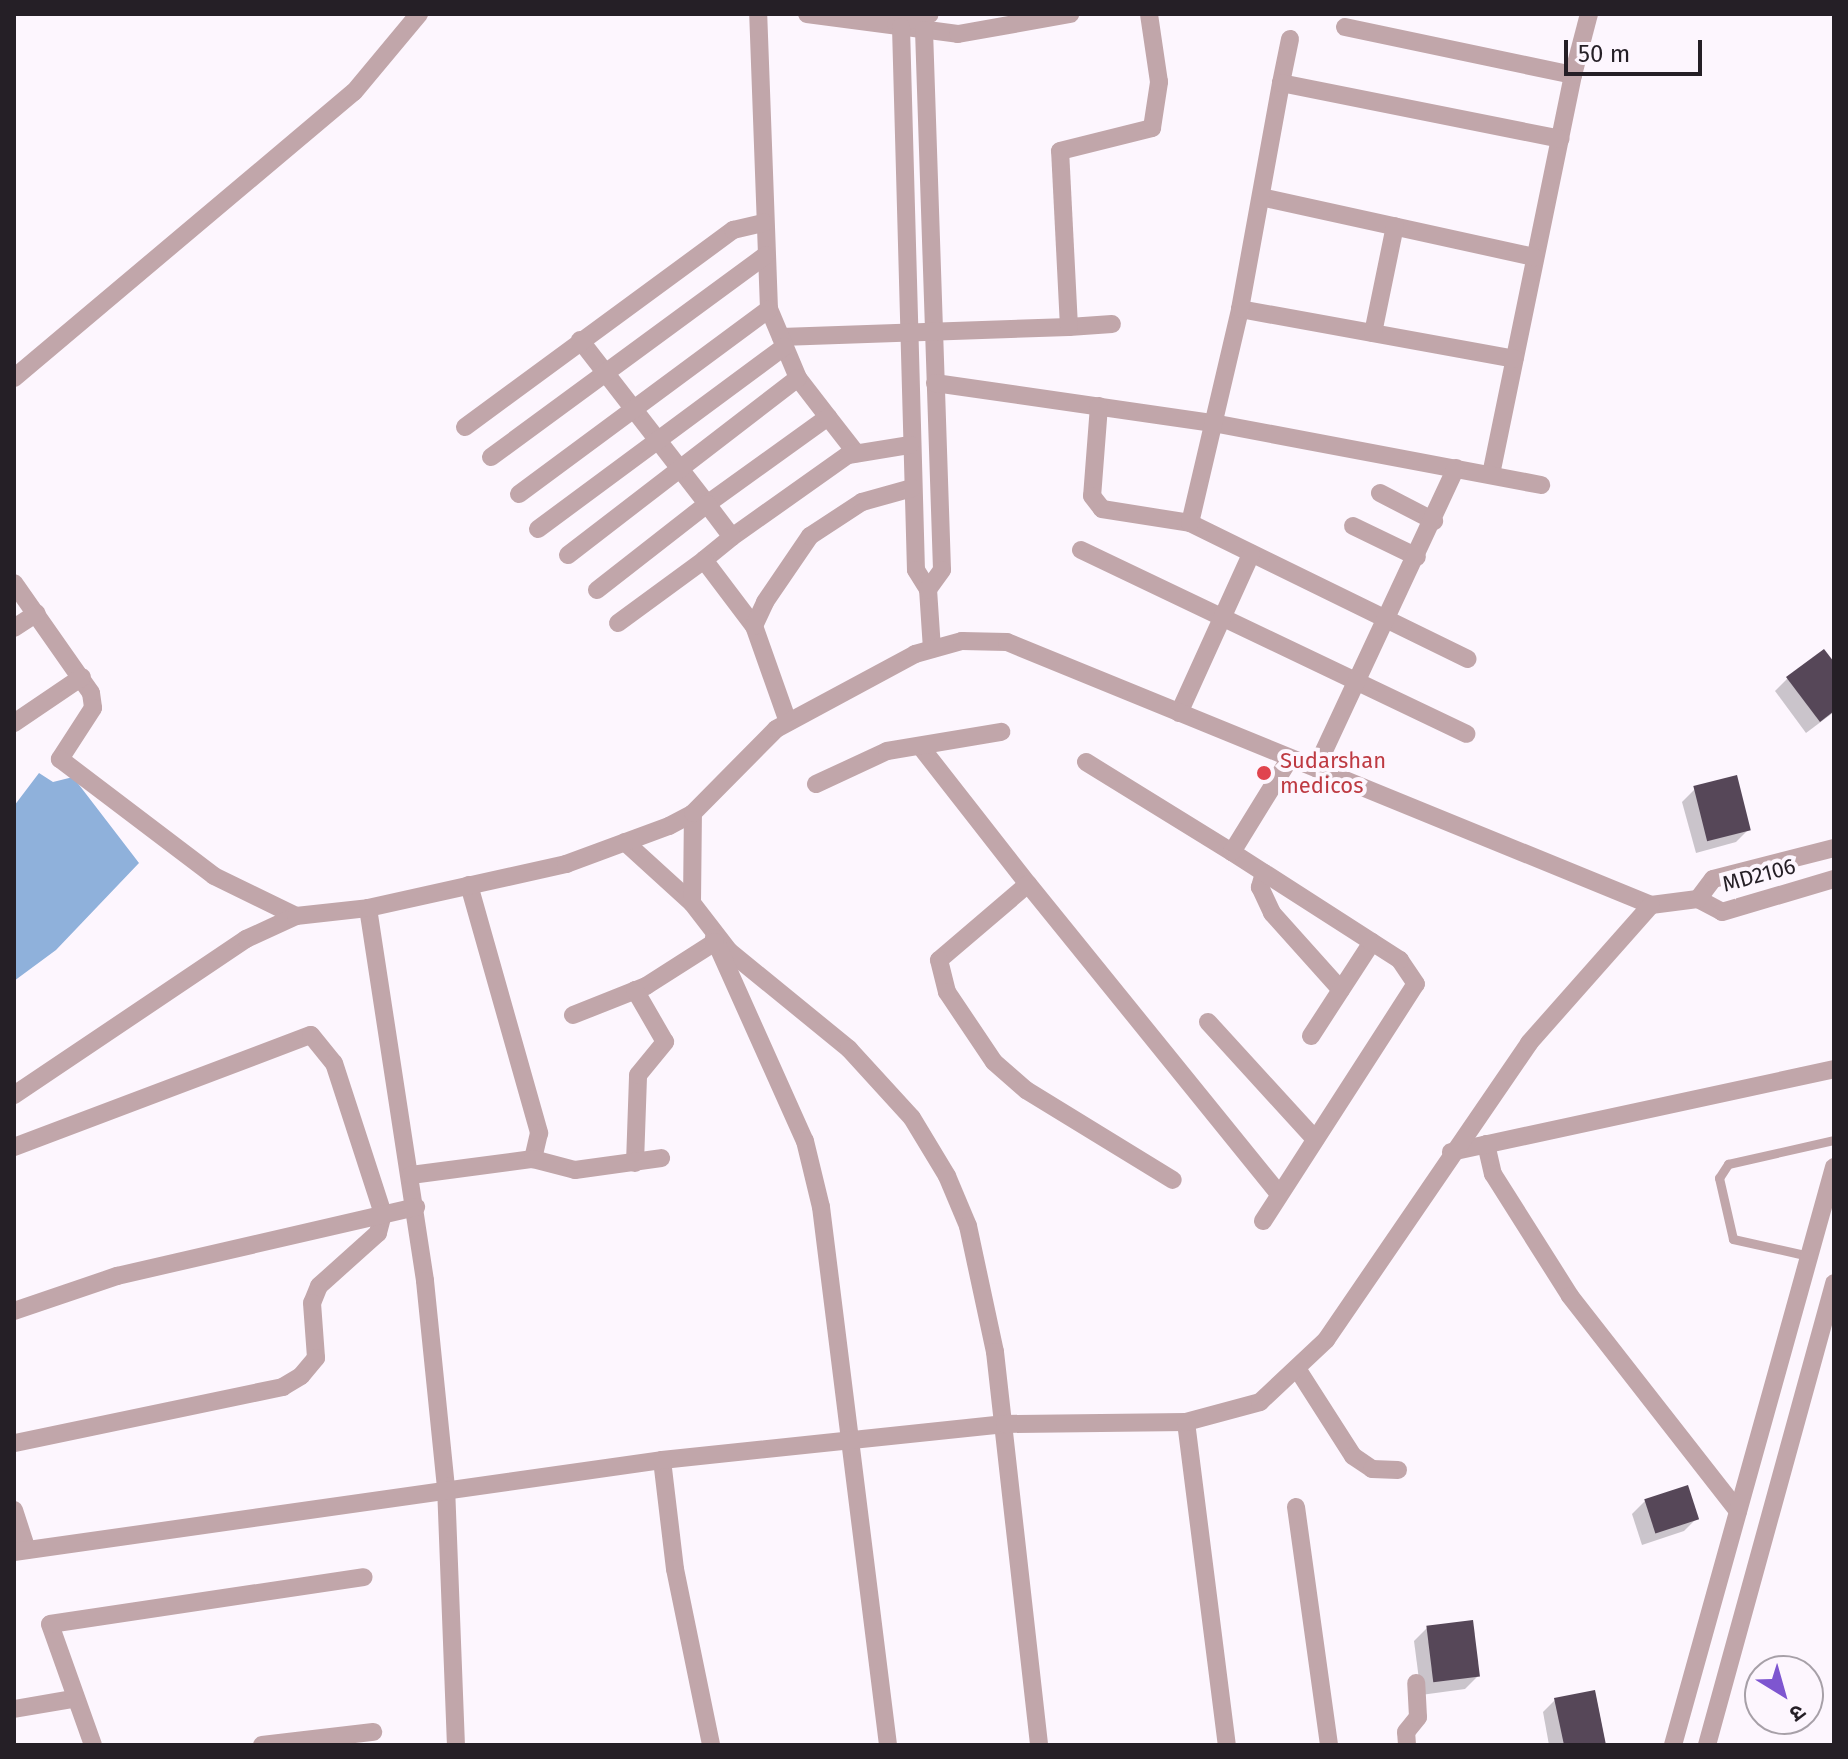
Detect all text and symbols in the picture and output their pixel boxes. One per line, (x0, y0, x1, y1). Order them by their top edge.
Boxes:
scale bar (1568, 24, 1706, 74)
text: 50 m (1578, 40, 1630, 68)
place label: Sudarshan medicos (1280, 747, 1386, 798)
marker: Sudarshan medicos (1255, 764, 1273, 782)
street label: MD2106 (1720, 853, 1798, 897)
north arrow (1744, 1655, 1824, 1735)
text: उ (1784, 1698, 1811, 1728)

